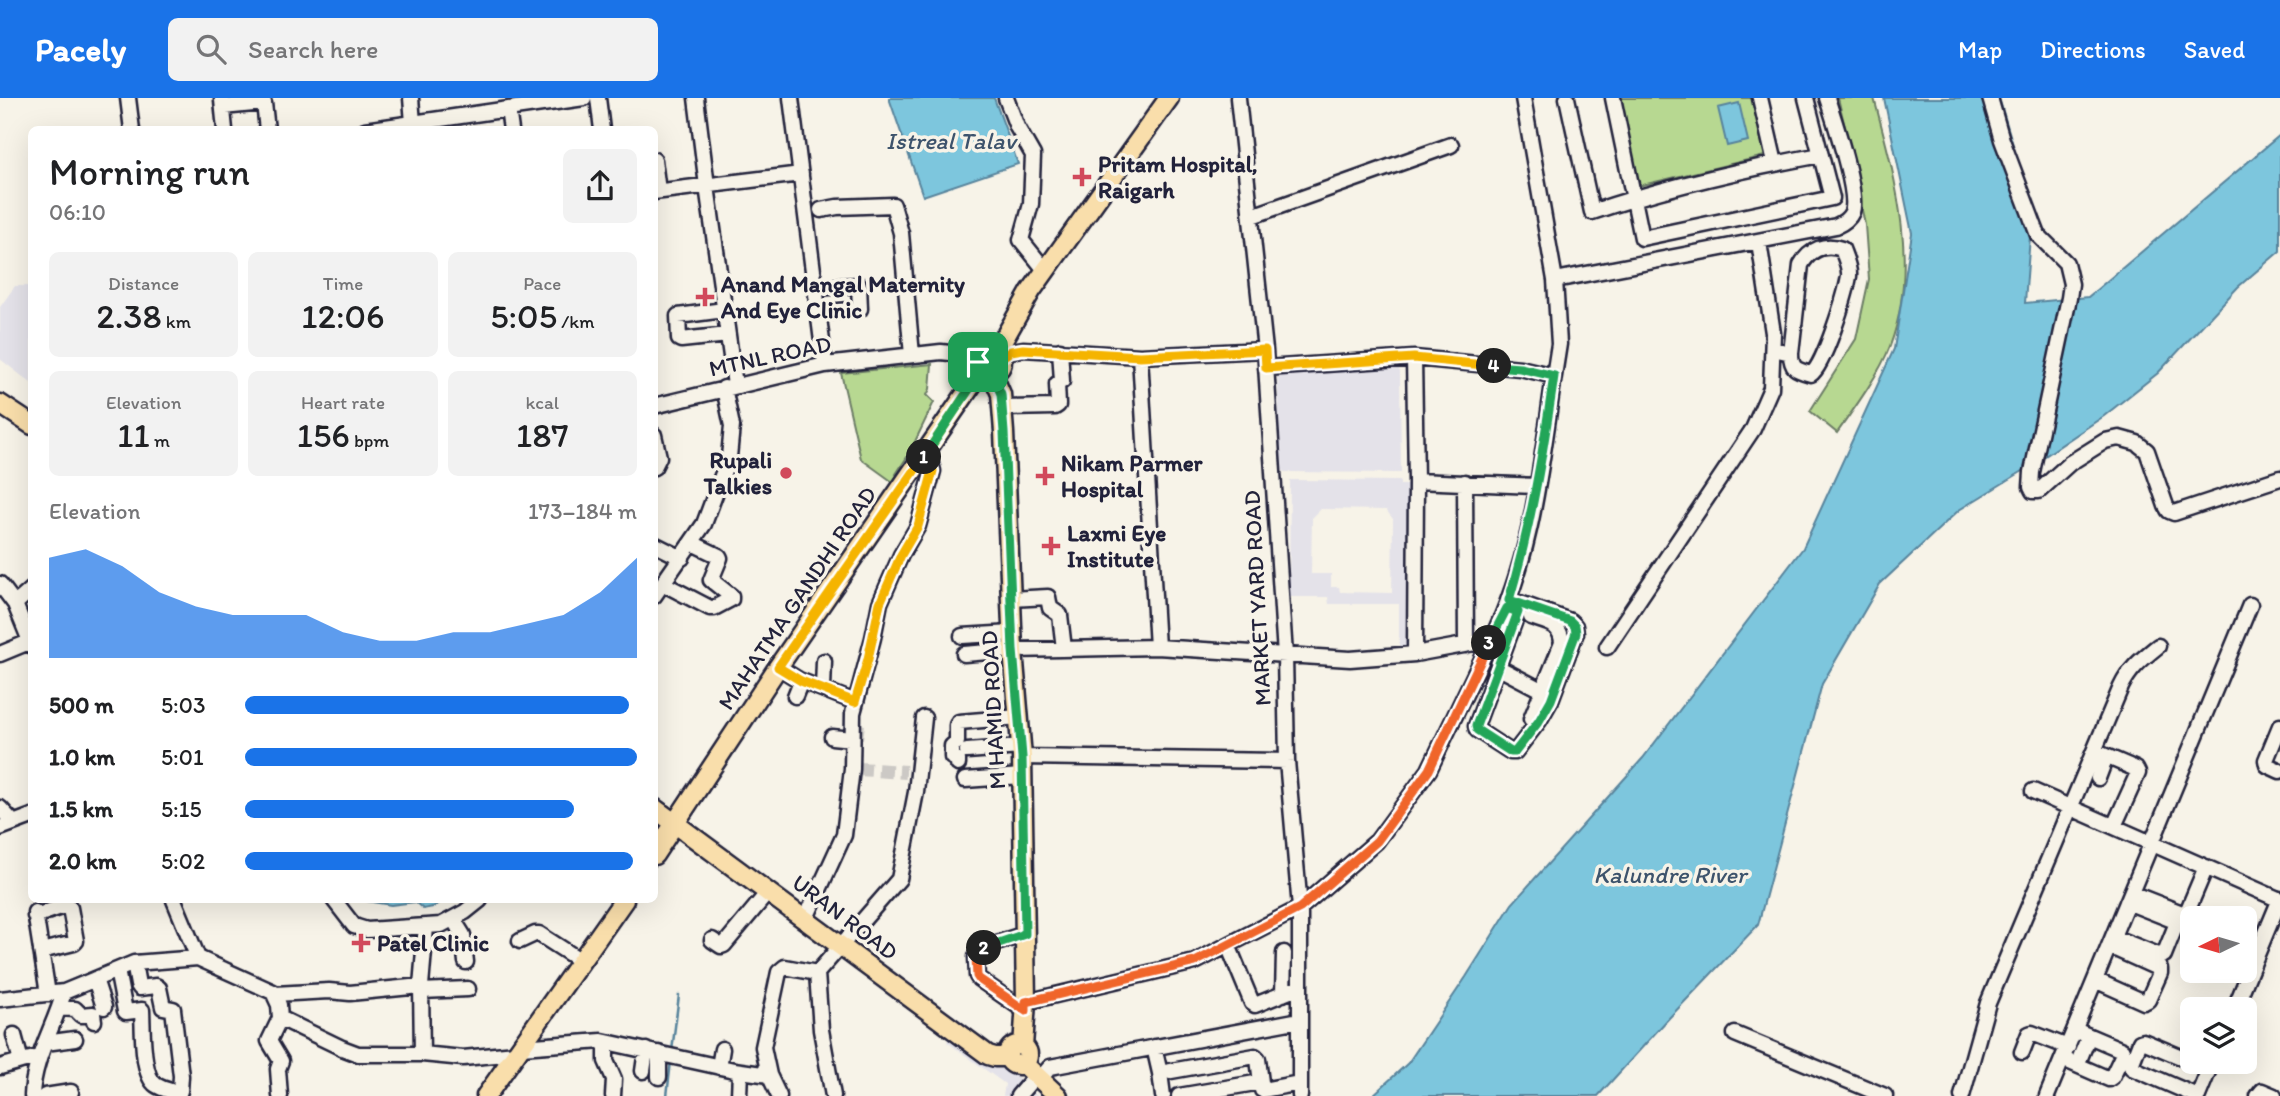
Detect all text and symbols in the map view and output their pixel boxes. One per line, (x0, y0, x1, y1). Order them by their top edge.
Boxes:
search box (168, 18, 658, 81)
text: Pacely (35, 30, 126, 69)
icon: search (192, 30, 230, 68)
text: Search here (248, 33, 378, 65)
text: Map (1958, 35, 2002, 64)
text: Directions (2040, 35, 2146, 64)
text: Saved (2184, 35, 2245, 64)
water label: Istreal Talav (886, 126, 1019, 155)
text: Morning run (49, 149, 250, 195)
button: share (563, 149, 637, 223)
place label: Pritam Hospital, Raigarh (1098, 150, 1258, 204)
marker: Pritam Hospital, Raigarh (1072, 167, 1092, 187)
text: 06:10 (49, 198, 106, 226)
place label: Anand Mangal Maternity And Eye Clinic (720, 270, 965, 324)
text: Distance (108, 272, 179, 295)
text: Time (323, 272, 363, 295)
text: Pace (523, 272, 561, 295)
marker: Anand Mangal Maternity And Eye Clinic (695, 287, 715, 307)
text: 2.38 (96, 295, 162, 337)
text: 12:06 (301, 295, 385, 337)
text: 5:05 (490, 295, 557, 337)
text: km (162, 310, 191, 333)
text: /km (557, 310, 594, 333)
street label: MTNL ROAD (706, 329, 834, 383)
pin (948, 332, 1008, 392)
icon: arrive (959, 343, 997, 381)
pin: 4 (1476, 348, 1512, 384)
text: 4 (1488, 354, 1499, 377)
text: Elevation (106, 391, 181, 414)
text: Heart rate (301, 391, 385, 414)
text: kcal (525, 391, 559, 414)
text: 11 (117, 414, 150, 456)
text: 156 (297, 414, 350, 456)
text: 187 (516, 414, 569, 456)
text: m (150, 429, 170, 452)
text: bpm (350, 429, 389, 452)
pin: 1 (906, 440, 942, 474)
text: 1 (919, 445, 928, 468)
place label: Rupali Talkies (703, 446, 772, 500)
place label: Nikam Parmer Hospital (1061, 449, 1203, 503)
marker: Rupali Talkies (778, 465, 794, 481)
marker: Nikam Parmer Hospital (1035, 466, 1055, 486)
street label: MAHATMA GANDHI ROAD (712, 481, 882, 715)
street label: MARKET YARD ROAD (1237, 489, 1277, 707)
text: Elevation (49, 497, 140, 525)
text: 173–184 m (528, 497, 637, 525)
place label: Laxmi Eye Institute (1067, 519, 1166, 573)
marker: Laxmi Eye Institute (1041, 536, 1061, 556)
pin: 3 (1472, 626, 1506, 660)
street label: M HAMID ROAD (975, 630, 1011, 790)
text: 3 (1483, 631, 1494, 654)
text: 500 m (49, 691, 114, 719)
text: 5:03 (161, 691, 205, 719)
text: 1.0 km (49, 743, 115, 771)
text: 5:01 (161, 743, 204, 771)
text: 1.5 km (49, 795, 113, 823)
text: 5:15 (161, 795, 201, 823)
text: 2.0 km (49, 847, 117, 875)
text: 5:02 (161, 847, 205, 875)
water label: Kalundre River (1594, 860, 1749, 889)
street label: URAN ROAD (787, 868, 903, 966)
north arrow (2180, 906, 2258, 984)
map controls (2180, 906, 2257, 1074)
place label: Patel Clinic (377, 929, 490, 957)
pin: 2 (967, 930, 1002, 966)
marker: Patel Clinic (351, 933, 371, 953)
text: 2 (979, 936, 989, 959)
button: layers (2180, 997, 2257, 1074)

